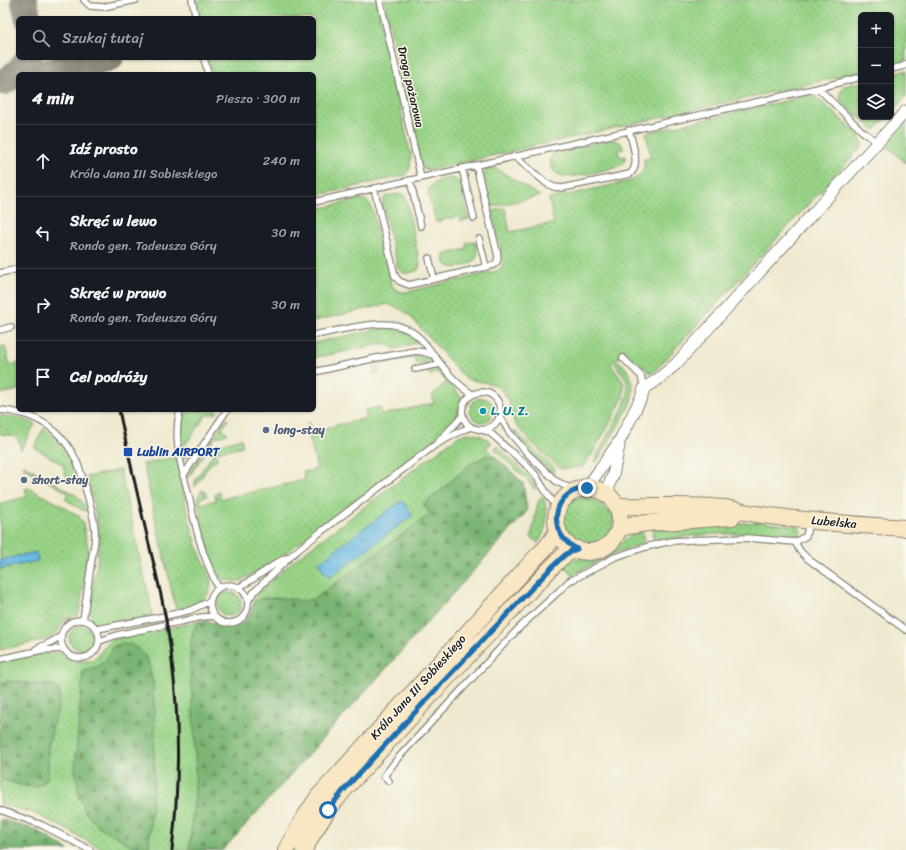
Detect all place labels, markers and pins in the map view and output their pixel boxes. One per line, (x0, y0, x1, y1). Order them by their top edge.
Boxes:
place label: L. U. Z. (491, 400, 529, 422)
marker: L. U. Z. (478, 406, 488, 416)
place label: long-stay (273, 419, 325, 441)
marker: long-stay (261, 425, 271, 435)
place label: Lublin AIRPORT (137, 441, 221, 463)
marker: Lublin AIRPORT (122, 446, 134, 458)
place label: short-stay (31, 469, 89, 491)
marker: short-stay (19, 475, 29, 485)

